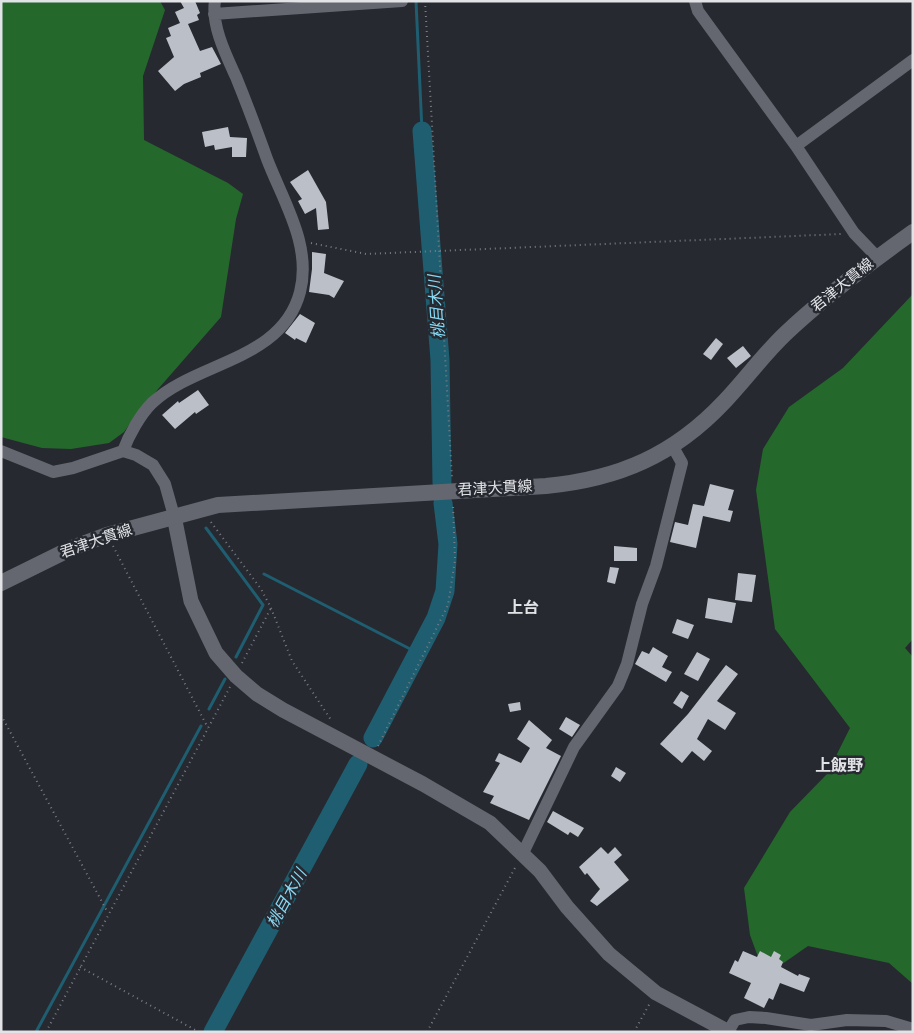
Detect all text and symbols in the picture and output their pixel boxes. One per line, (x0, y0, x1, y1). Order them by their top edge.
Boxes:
street label: 君津大貫線 (806, 253, 877, 316)
water label: 桃目木川 (423, 272, 449, 340)
street label: 君津大貫線 (457, 475, 533, 500)
street label: 君津大貫線 (57, 518, 135, 563)
district label: 上台 (507, 596, 539, 618)
district label: 上飯野 (815, 754, 863, 776)
water label: 桃目木川 (261, 863, 312, 931)

